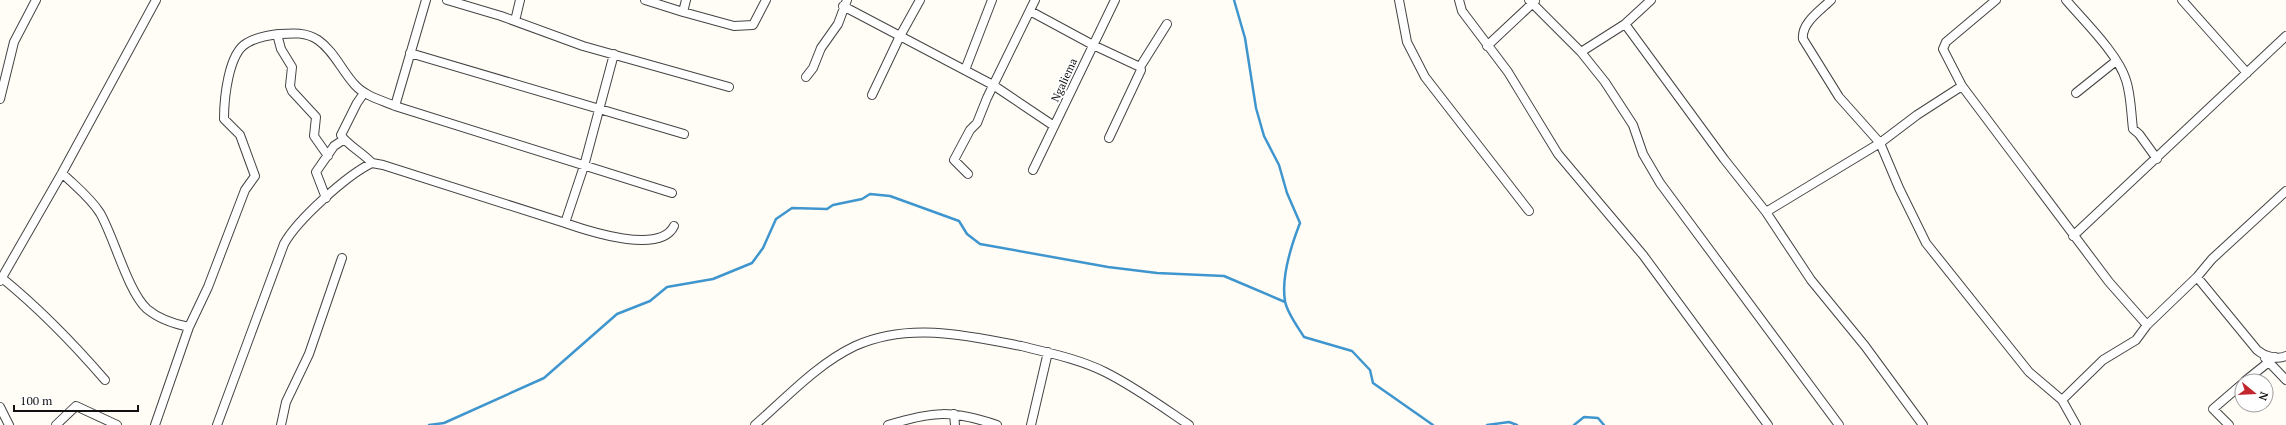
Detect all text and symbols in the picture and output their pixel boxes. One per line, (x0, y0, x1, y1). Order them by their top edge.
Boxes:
street label: Ngaliema (1048, 56, 1080, 104)
north arrow (2234, 373, 2274, 413)
scale bar (14, 387, 138, 413)
text: N (2255, 390, 2271, 403)
text: 100 m (20, 393, 53, 408)

